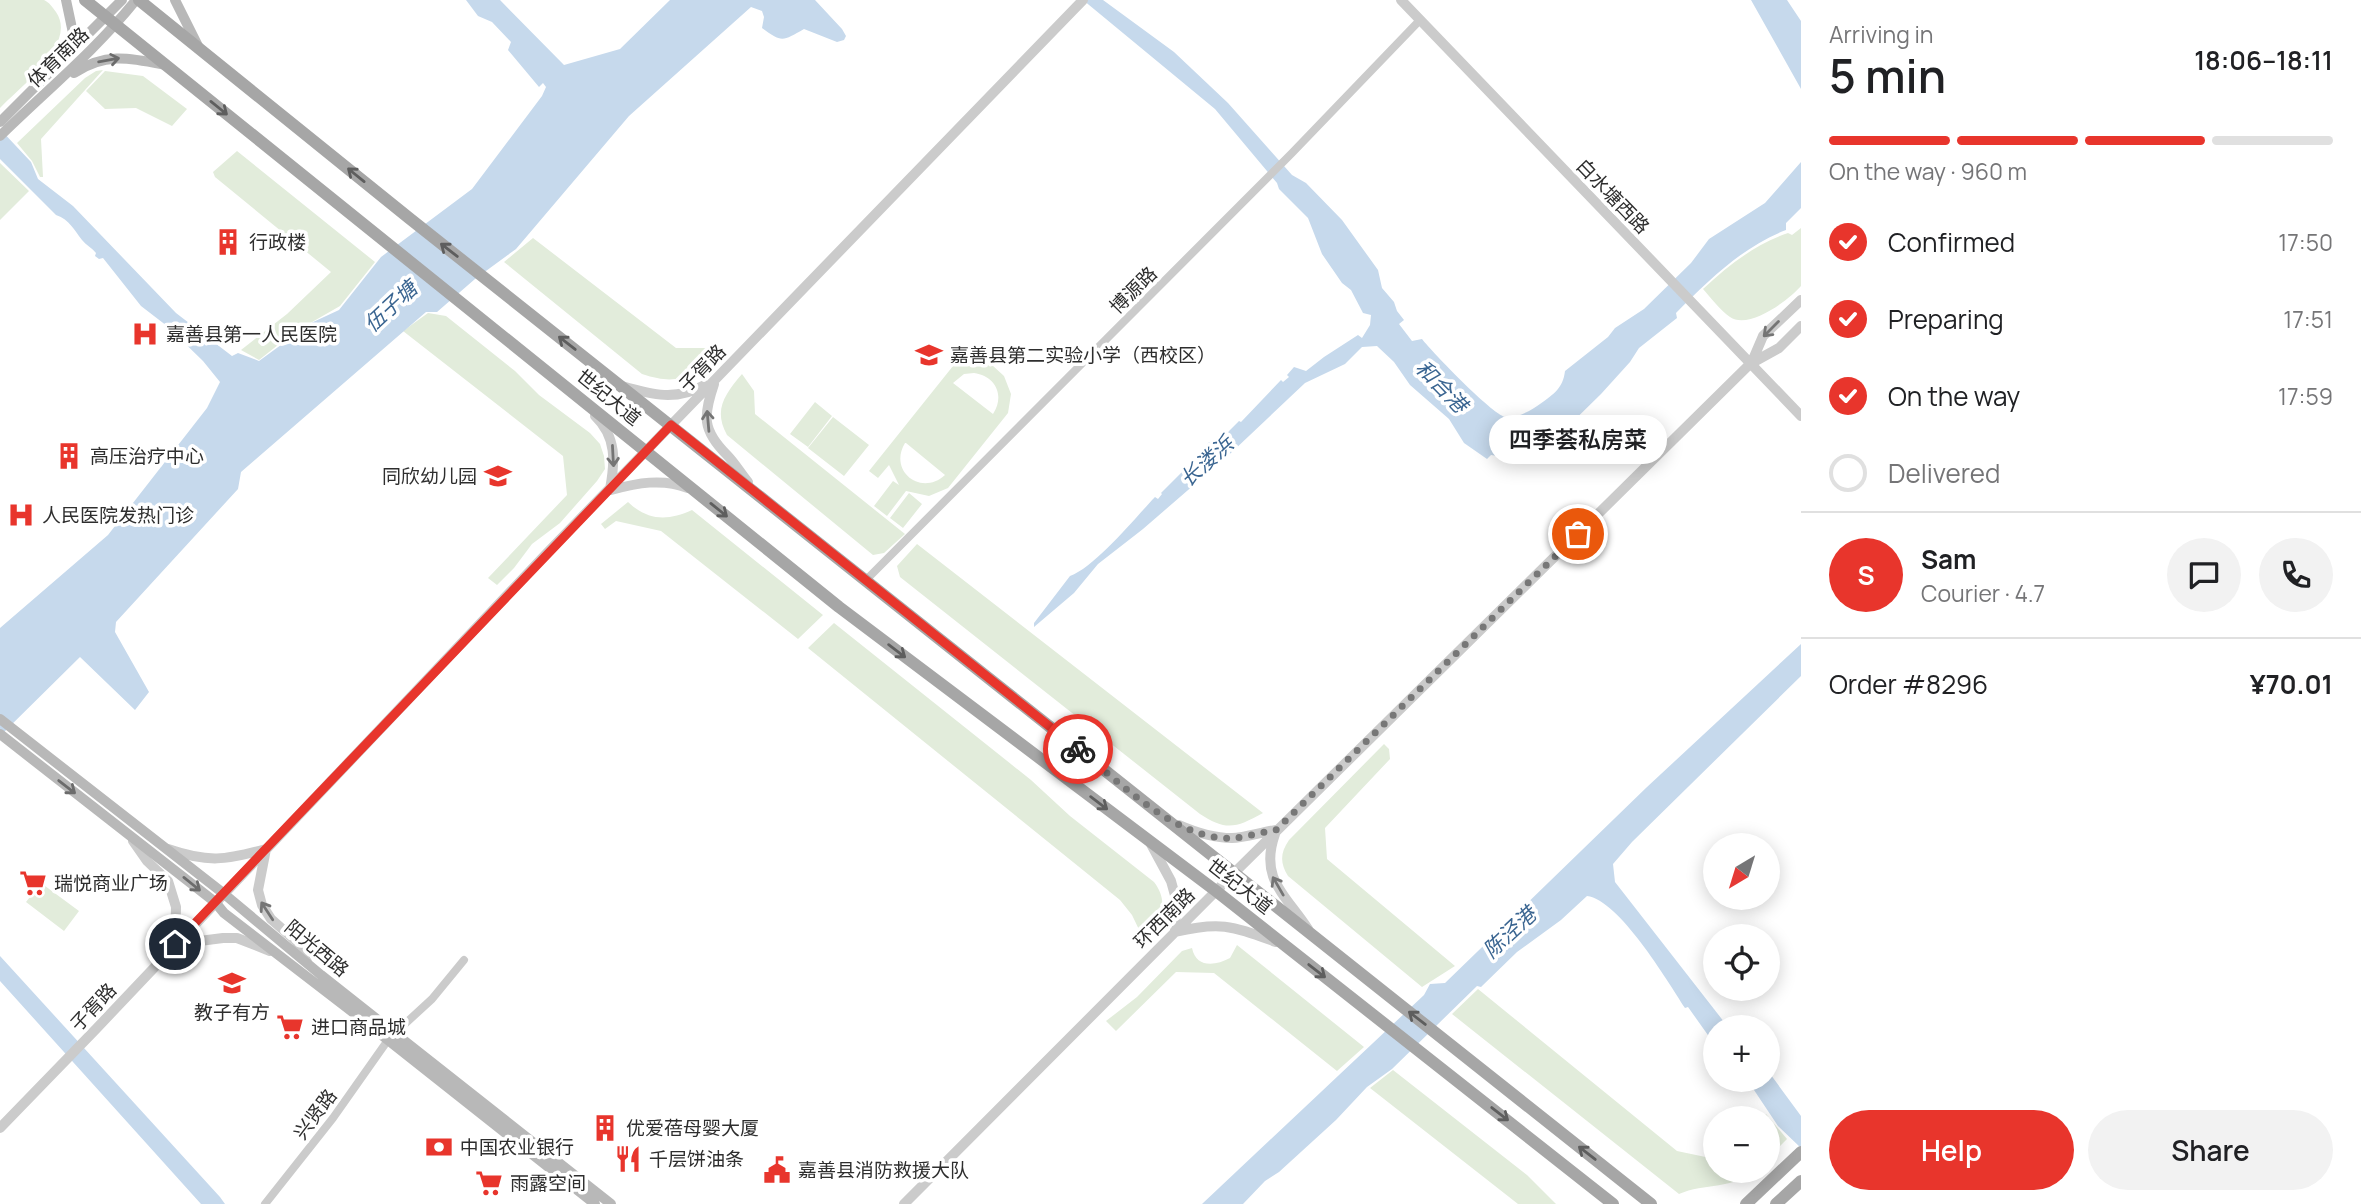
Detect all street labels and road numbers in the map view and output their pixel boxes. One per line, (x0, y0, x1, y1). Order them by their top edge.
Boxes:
street label: 体育南路 (22, 21, 94, 93)
street label: 白水塘西路 (1571, 153, 1655, 239)
street label: 博源路 (1104, 261, 1162, 319)
street label: 子胥路 (673, 338, 731, 398)
street label: 世纪大道 (571, 363, 647, 431)
street label: 世纪大道 (1202, 852, 1278, 920)
street label: 环西南路 (1128, 882, 1200, 954)
street label: 阳光西路 (280, 914, 354, 982)
street label: 子胥路 (64, 977, 122, 1037)
street label: 兴贤路 (287, 1083, 343, 1145)

